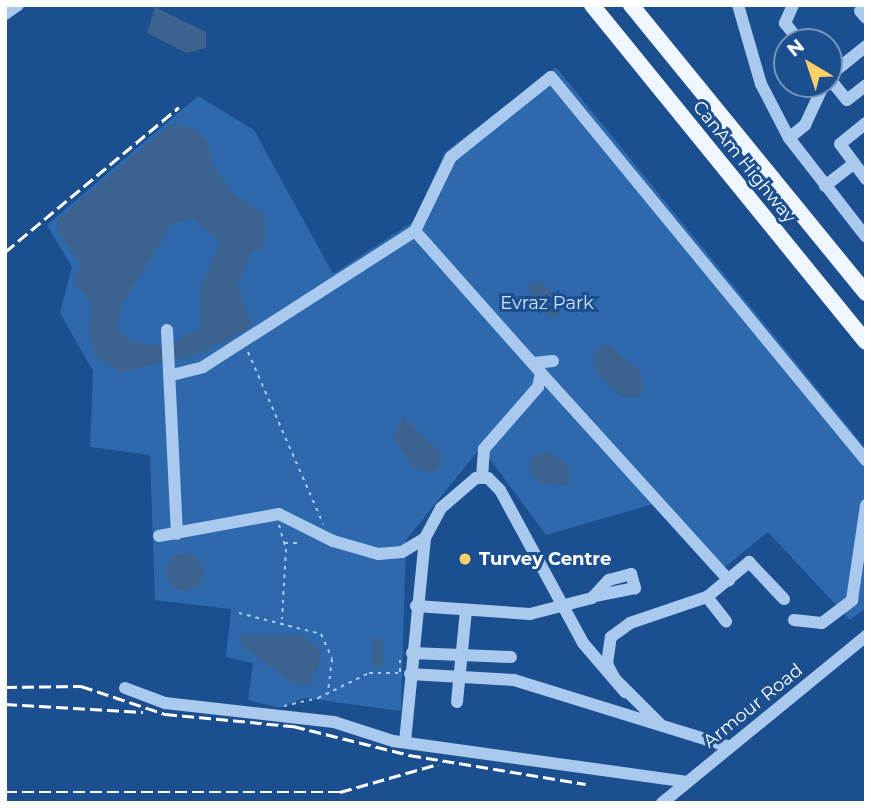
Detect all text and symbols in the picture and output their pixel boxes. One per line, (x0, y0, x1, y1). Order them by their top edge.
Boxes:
north arrow (773, 28, 843, 98)
text: N (783, 34, 809, 62)
street label: CanAm Highway (688, 96, 800, 228)
park label: Evraz Park (500, 292, 594, 314)
place label: Turvey Centre (479, 548, 611, 570)
marker: Turvey Centre (457, 551, 473, 567)
street label: Armour Road (699, 659, 807, 753)

